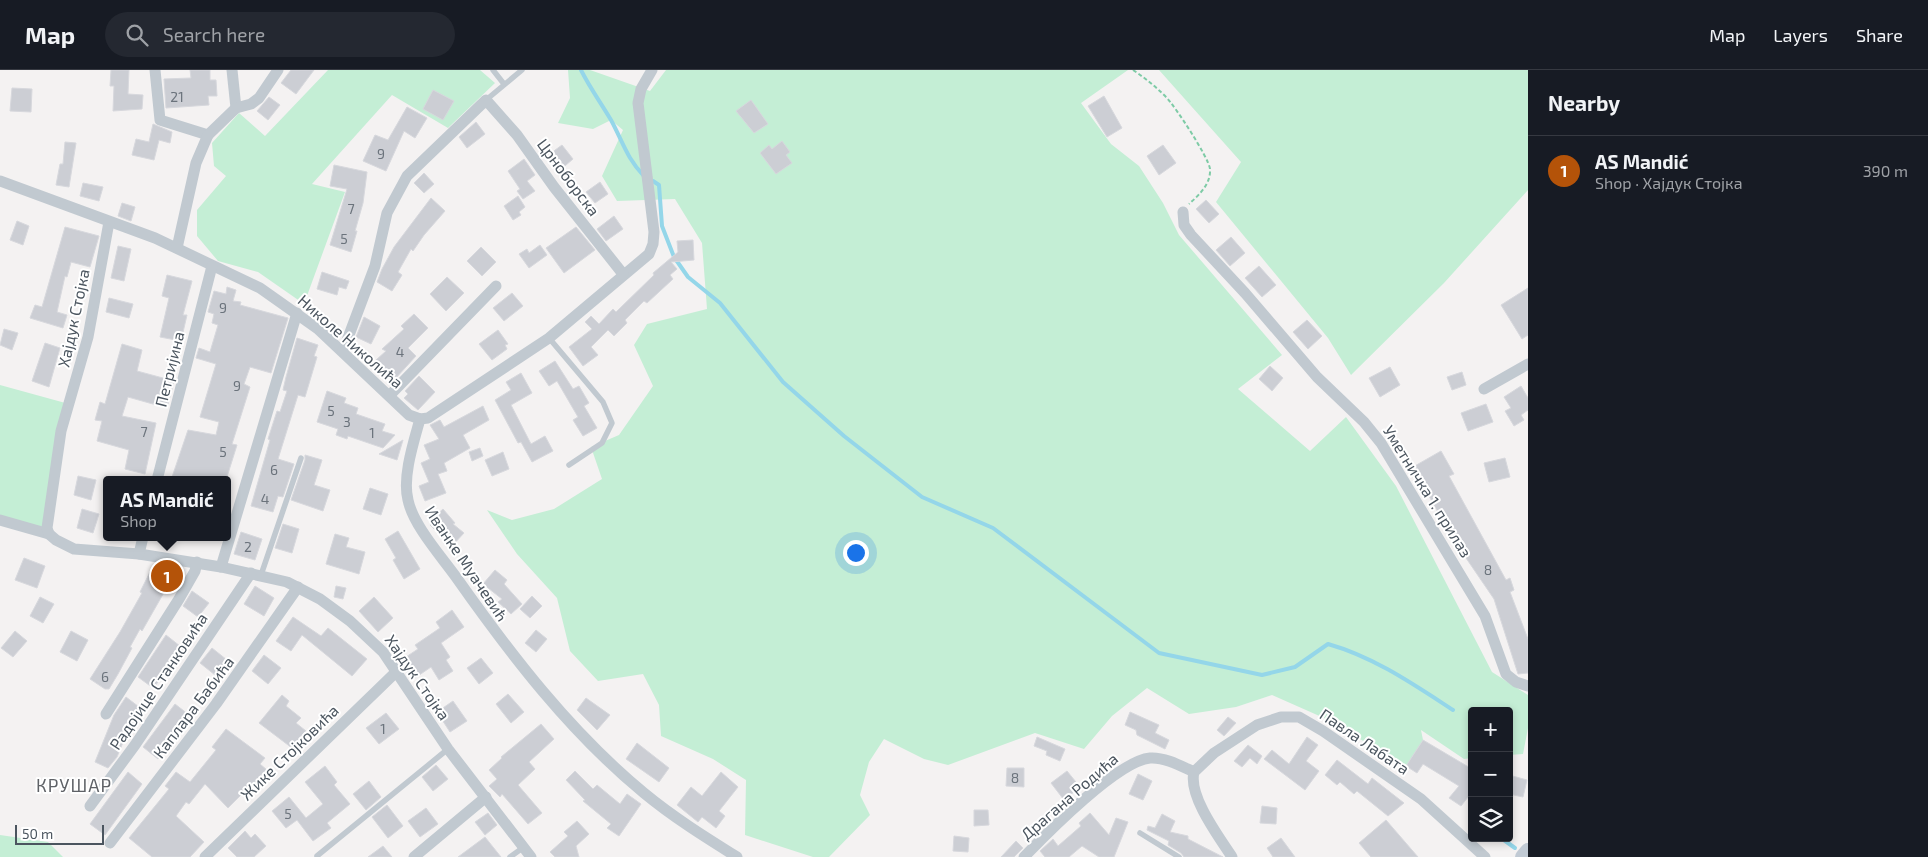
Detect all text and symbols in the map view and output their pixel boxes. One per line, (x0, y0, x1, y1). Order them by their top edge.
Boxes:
search box (105, 12, 455, 57)
text: Map (25, 20, 75, 49)
icon: search (123, 21, 151, 49)
text: Search here (163, 23, 265, 46)
text: Map (1709, 24, 1745, 46)
text: Layers (1773, 24, 1828, 46)
text: Share (1856, 24, 1903, 46)
house number: 21 (170, 88, 184, 105)
text: Nearby (1548, 90, 1620, 115)
street label: Црноборска (534, 135, 604, 219)
house number: 9 (377, 145, 385, 162)
text: AS Mandić (1595, 150, 1689, 173)
text: 1 (1561, 161, 1567, 180)
text: 390 m (1863, 161, 1908, 180)
text: Shop · Хајдук Стојка (1595, 173, 1743, 192)
house number: 7 (347, 200, 355, 217)
house number: 5 (340, 230, 348, 247)
street label: Хајдук Стојка (53, 267, 94, 369)
street label: Николе Николића (295, 290, 407, 392)
house number: 9 (219, 299, 227, 316)
street label: Петријина (150, 329, 189, 409)
house number: 4 (396, 343, 404, 360)
house number: 9 (233, 377, 241, 394)
house number: 5 (327, 402, 335, 419)
house number: 3 (343, 413, 351, 430)
street label: Уметничка 1. прилаз (1380, 422, 1476, 561)
house number: 7 (140, 423, 148, 440)
house number: 1 (369, 424, 375, 441)
house number: 5 (219, 443, 227, 460)
house number: 6 (270, 461, 278, 478)
popup (103, 476, 231, 541)
text: AS Mandić (120, 488, 214, 511)
house number: 4 (261, 490, 269, 507)
street label: Иванке Муачевић (421, 502, 513, 625)
text: Shop (120, 511, 157, 530)
house number: 2 (244, 538, 252, 555)
your location (843, 540, 869, 566)
pin: 1 (151, 557, 183, 595)
house number: 8 (1484, 561, 1492, 578)
street label: Радојице Станковића (105, 609, 212, 754)
street label: Хајдук Стојка (381, 631, 454, 724)
street label: Каплара Бабића (149, 652, 237, 762)
house number: 6 (101, 668, 109, 685)
street label: Жике Стојковића (236, 700, 343, 804)
street label: Павла Лабата (1317, 704, 1413, 778)
map controls (1468, 707, 1513, 842)
button: + (1468, 707, 1513, 752)
house number: 1 (380, 720, 386, 737)
street label: Драгана Родића (1017, 749, 1121, 843)
button: − (1468, 752, 1513, 797)
house number: 8 (1011, 769, 1019, 786)
district label: КРУШАР (36, 774, 112, 796)
button: layers (1468, 797, 1513, 842)
house number: 5 (284, 805, 292, 822)
scale bar (15, 822, 104, 845)
text: 50 m (22, 825, 53, 842)

